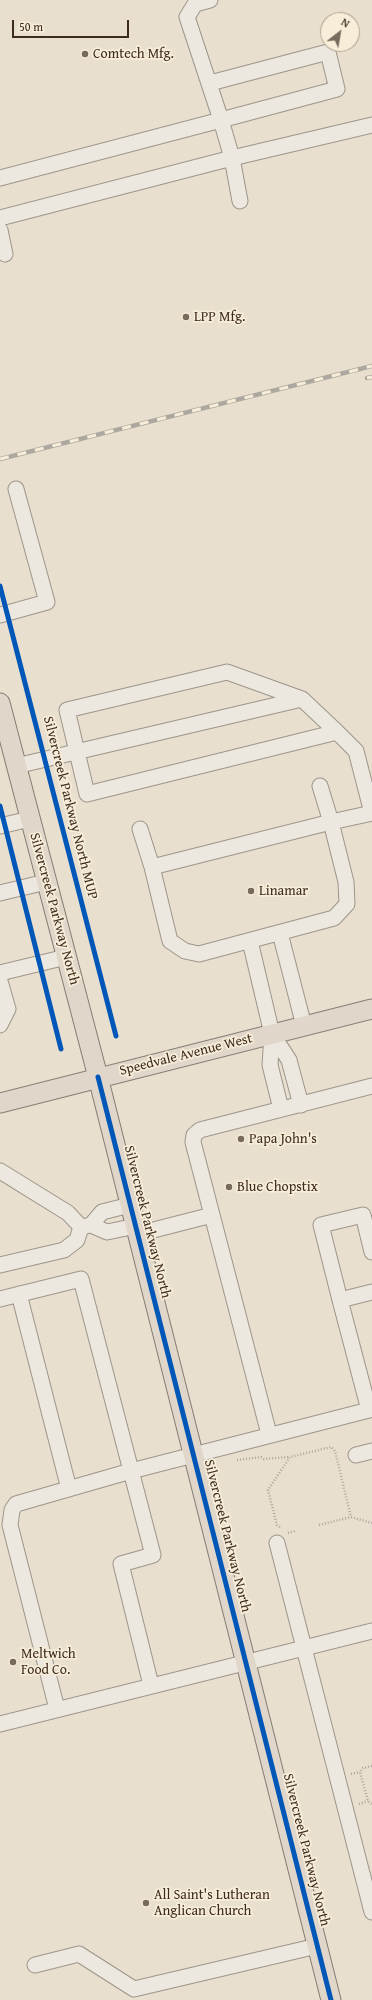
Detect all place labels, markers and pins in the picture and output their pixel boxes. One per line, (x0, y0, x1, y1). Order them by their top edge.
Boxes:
place label: Comtech Mfg. (93, 46, 174, 62)
marker: Comtech Mfg. (80, 49, 90, 59)
place label: LPP Mfg. (194, 309, 245, 325)
marker: LPP Mfg. (181, 312, 191, 322)
place label: Linamar (259, 883, 308, 899)
marker: Linamar (246, 886, 256, 896)
place label: Papa John's (249, 1131, 317, 1147)
marker: Papa John's (236, 1134, 246, 1144)
place label: Blue Chopstix (237, 1179, 318, 1195)
marker: Blue Chopstix (224, 1182, 234, 1192)
place label: Meltwich Food Co. (21, 1646, 76, 1678)
marker: Meltwich Food Co. (8, 1657, 18, 1667)
place label: All Saint's Lutheran Anglican Church (154, 1887, 270, 1920)
marker: All Saint's Lutheran Anglican Church (141, 1898, 151, 1908)

